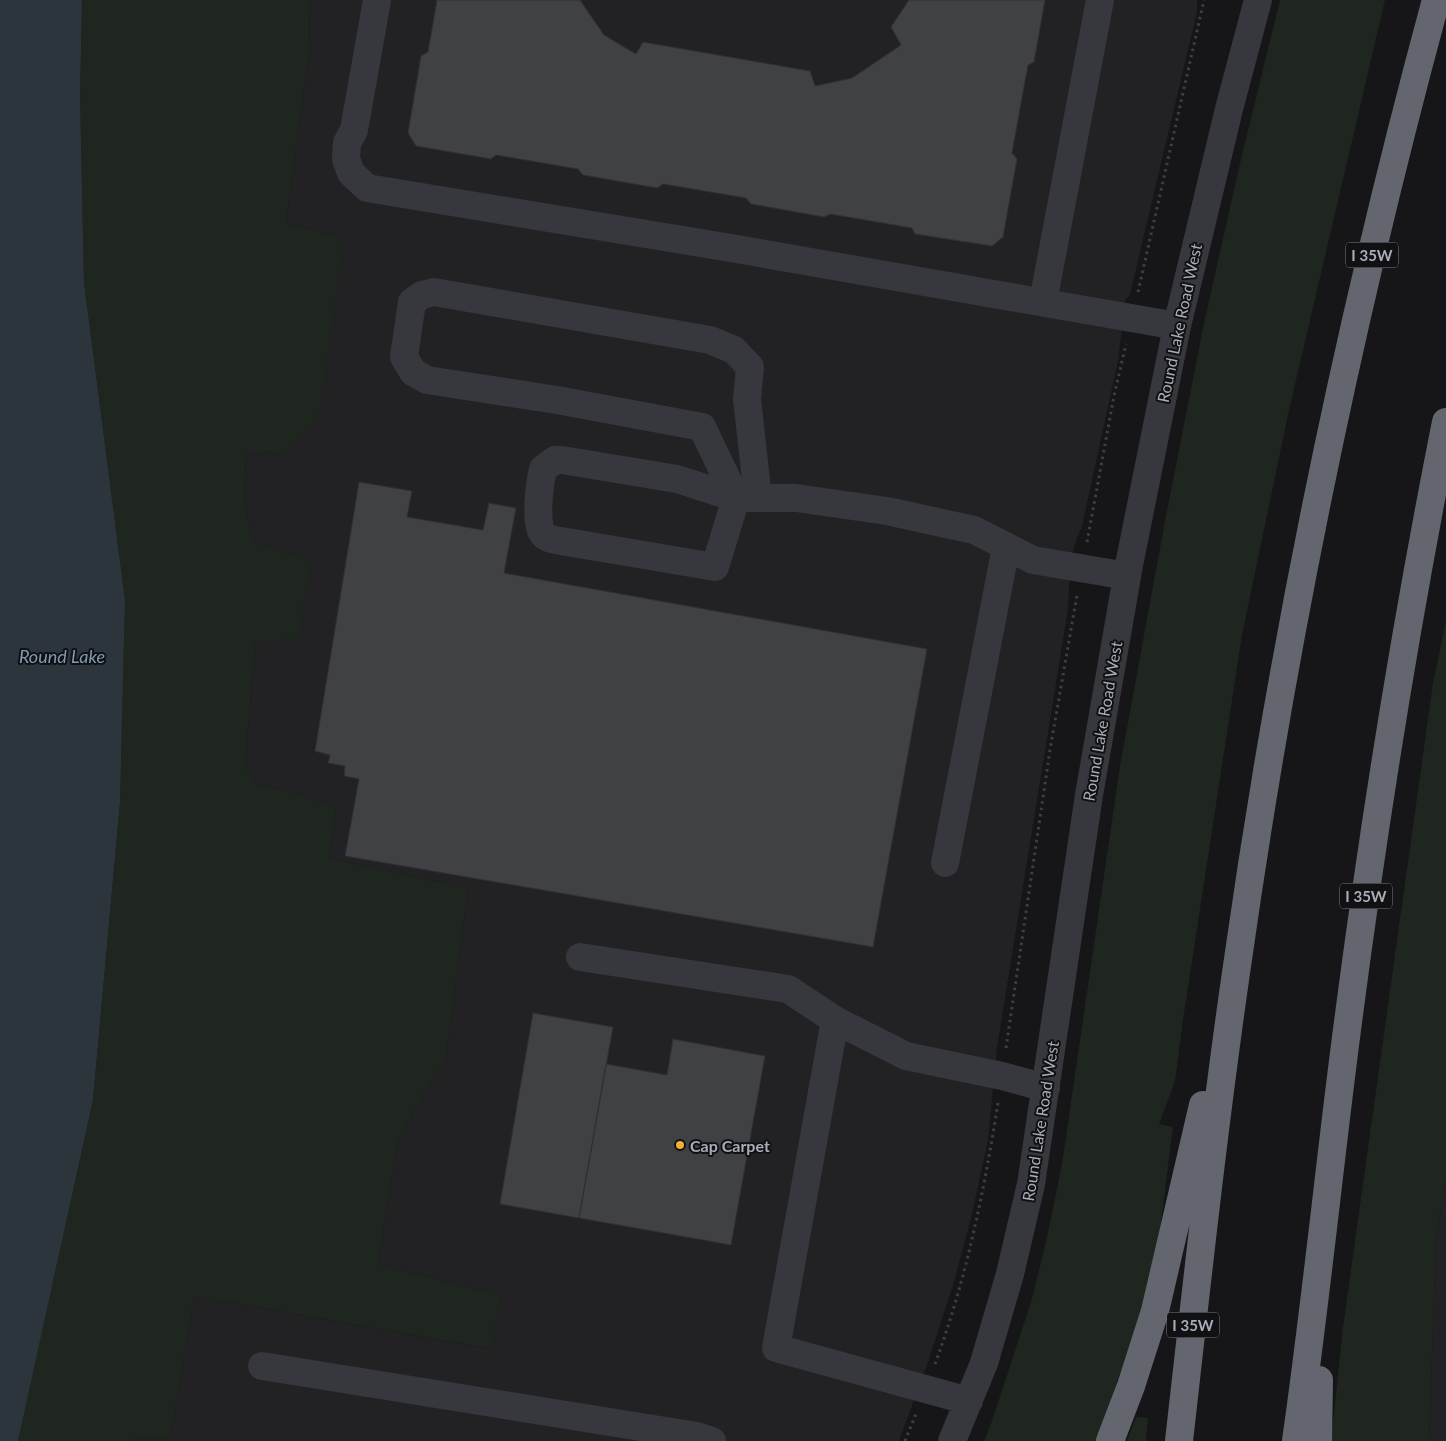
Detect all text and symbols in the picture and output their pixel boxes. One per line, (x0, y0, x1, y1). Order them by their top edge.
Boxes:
street label: Round Lake Road West (1153, 242, 1205, 404)
road number: I 35W (1346, 242, 1398, 268)
street label: Round Lake Road West (1079, 639, 1125, 802)
water label: Round Lake (19, 645, 105, 667)
road number: I 35W (1340, 884, 1392, 908)
street label: Round Lake Road West (1018, 1039, 1062, 1202)
place label: Cap Carpet (690, 1136, 770, 1155)
marker: Cap Carpet (674, 1139, 686, 1151)
road number: I 35W (1167, 1312, 1219, 1338)

